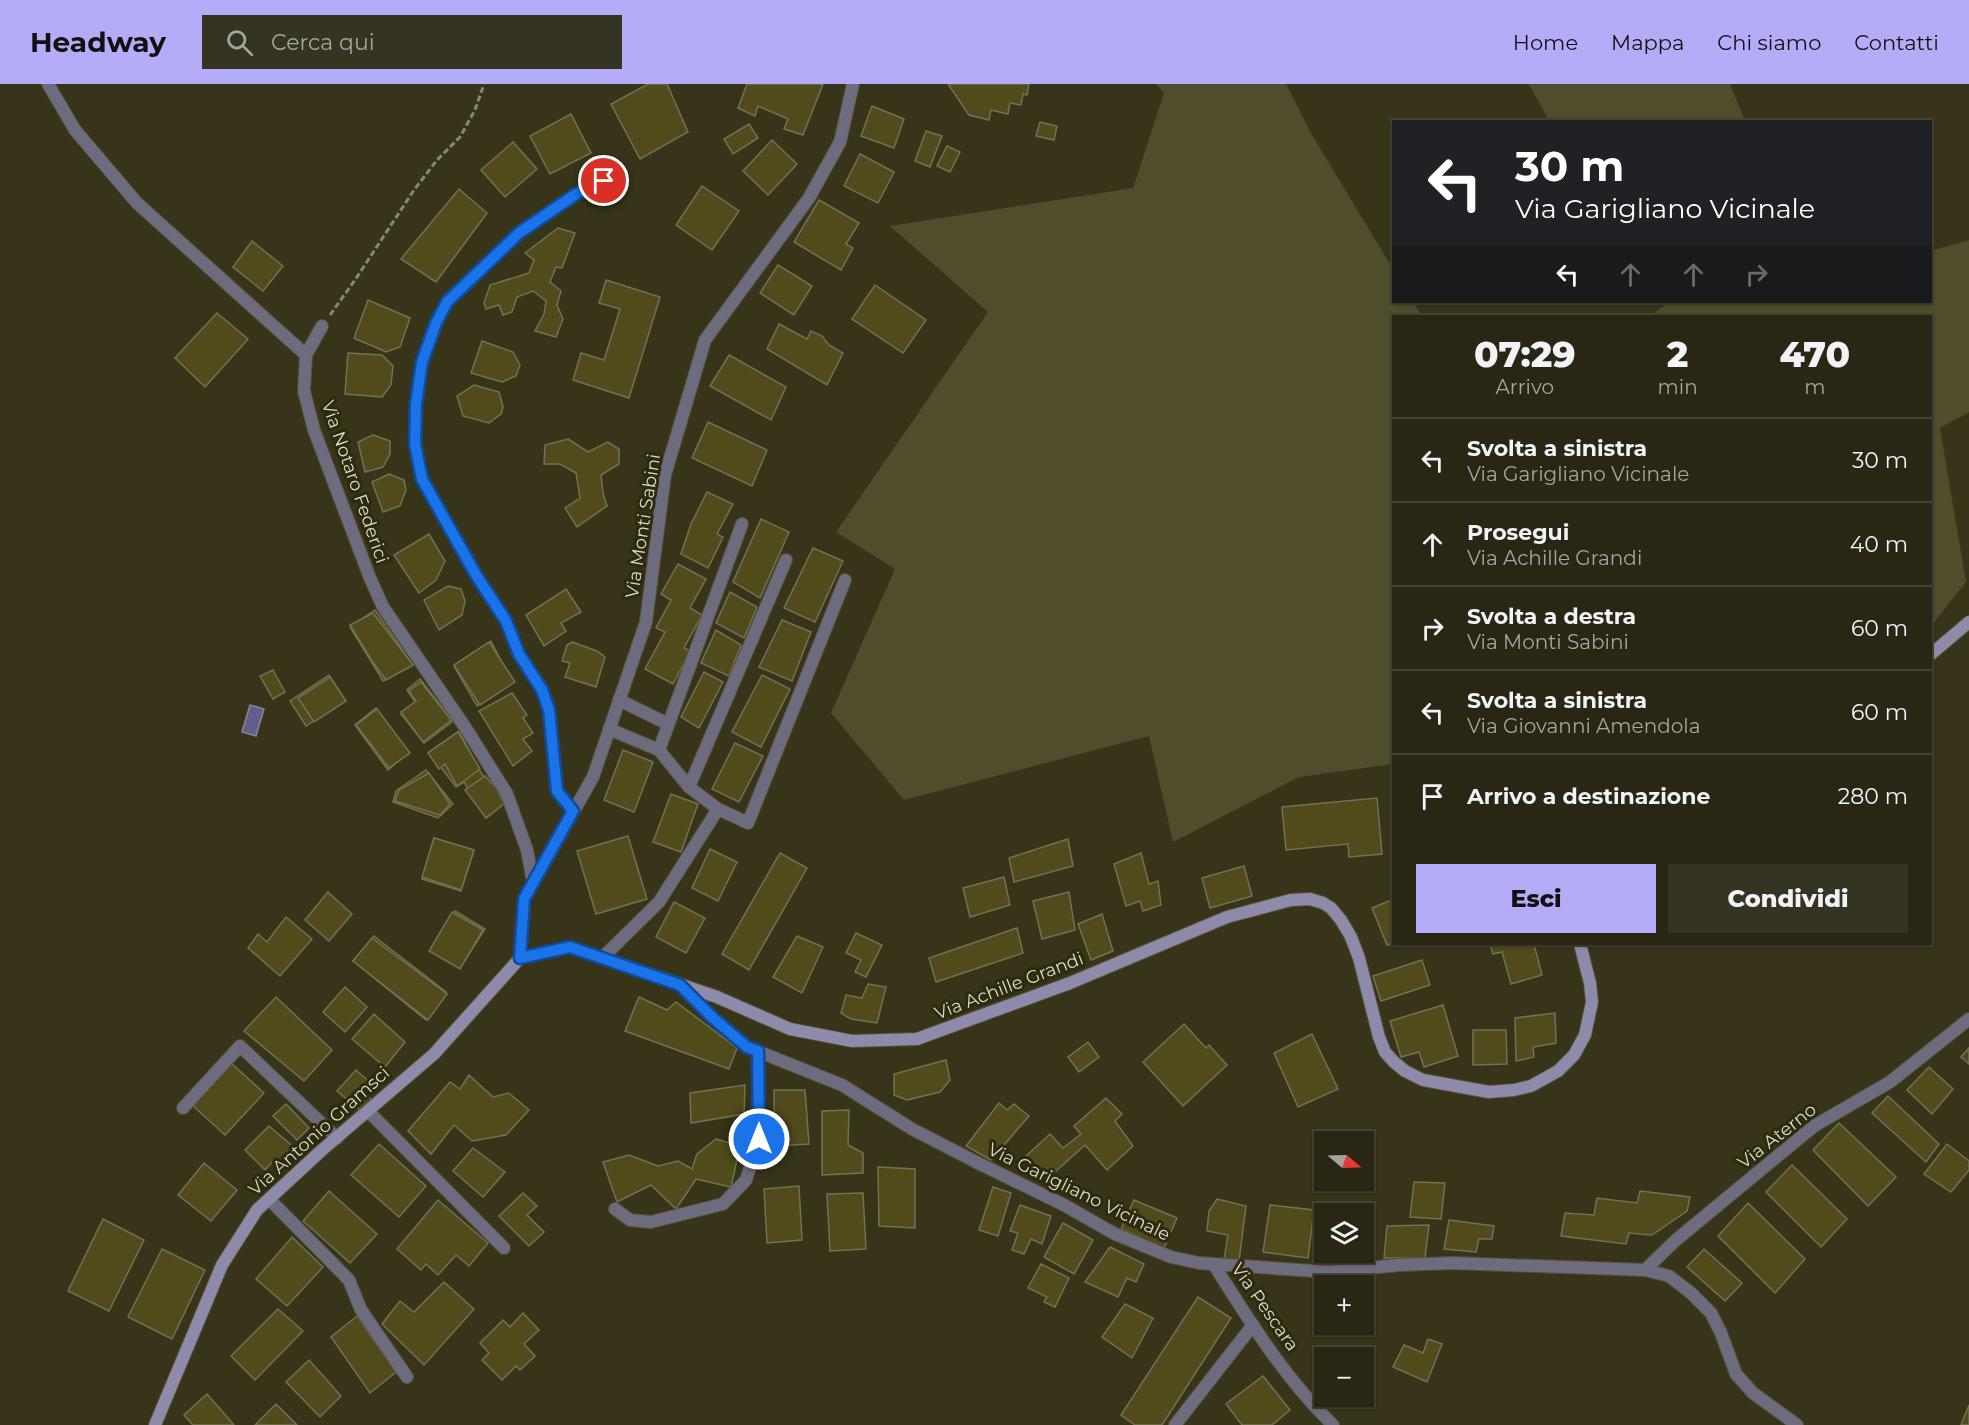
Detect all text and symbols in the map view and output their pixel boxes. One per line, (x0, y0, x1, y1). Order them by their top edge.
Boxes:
search box (202, 15, 622, 69)
text: Headway (30, 25, 166, 59)
icon: search (223, 26, 256, 59)
text: Cerca qui (271, 29, 375, 56)
text: Home (1513, 30, 1578, 55)
text: Mappa (1611, 30, 1684, 55)
text: Chi siamo (1717, 30, 1821, 55)
text: Contatti (1854, 30, 1939, 55)
text: 30 m (1515, 140, 1624, 192)
icon: left (1416, 144, 1494, 222)
pin (578, 155, 629, 206)
icon: arrive (587, 164, 620, 197)
text: Via Garigliano Vicinale (1515, 192, 1815, 225)
icon: left (1551, 258, 1584, 291)
icon: ahead (1614, 258, 1647, 291)
icon: ahead (1677, 258, 1710, 291)
icon: right (1740, 258, 1773, 291)
text: 07:29 (1474, 332, 1576, 376)
text: 2 (1667, 332, 1688, 376)
text: 470 (1780, 332, 1850, 376)
text: Arrivo (1496, 375, 1554, 399)
text: min (1658, 375, 1698, 399)
text: m (1804, 375, 1825, 399)
street label: Via Notaro Federici (317, 398, 393, 566)
text: Svolta a sinistra (1467, 435, 1647, 462)
icon: left (1416, 444, 1449, 477)
text: 30 m (1852, 447, 1908, 474)
street label: Via Monti Sabini (621, 452, 665, 600)
text: Via Garigliano Vicinale (1467, 462, 1689, 486)
text: Prosegui (1467, 519, 1569, 546)
icon: ahead (1416, 528, 1449, 561)
text: 40 m (1850, 531, 1908, 558)
text: Via Achille Grandi (1467, 546, 1642, 570)
text: Svolta a destra (1467, 603, 1636, 630)
icon: right (1416, 612, 1449, 645)
text: 60 m (1851, 615, 1908, 642)
text: Via Monti Sabini (1467, 630, 1629, 654)
text: Svolta a sinistra (1467, 687, 1647, 714)
icon: left (1416, 696, 1449, 729)
text: 60 m (1851, 699, 1908, 726)
text: Via Giovanni Amendola (1467, 714, 1700, 738)
icon: arrive (1416, 780, 1449, 813)
text: Arrivo a destinazione (1467, 783, 1710, 810)
text: 280 m (1838, 783, 1908, 810)
button: Esci (1416, 864, 1656, 933)
button: Condividi (1668, 864, 1908, 933)
street label: Via Achille Grandi (931, 947, 1087, 1025)
street label: Via Antonio Gramsci (244, 1062, 394, 1200)
street label: Via Aterno (1733, 1099, 1821, 1173)
position arrow (727, 1107, 791, 1171)
north arrow (1314, 1131, 1374, 1191)
map controls (1314, 1131, 1374, 1407)
street label: Via Garigliano Vicinale (984, 1138, 1174, 1246)
button: layers (1314, 1203, 1374, 1263)
street label: Via Pescara (1227, 1259, 1303, 1355)
button: + (1314, 1275, 1374, 1335)
button: − (1314, 1347, 1374, 1407)

